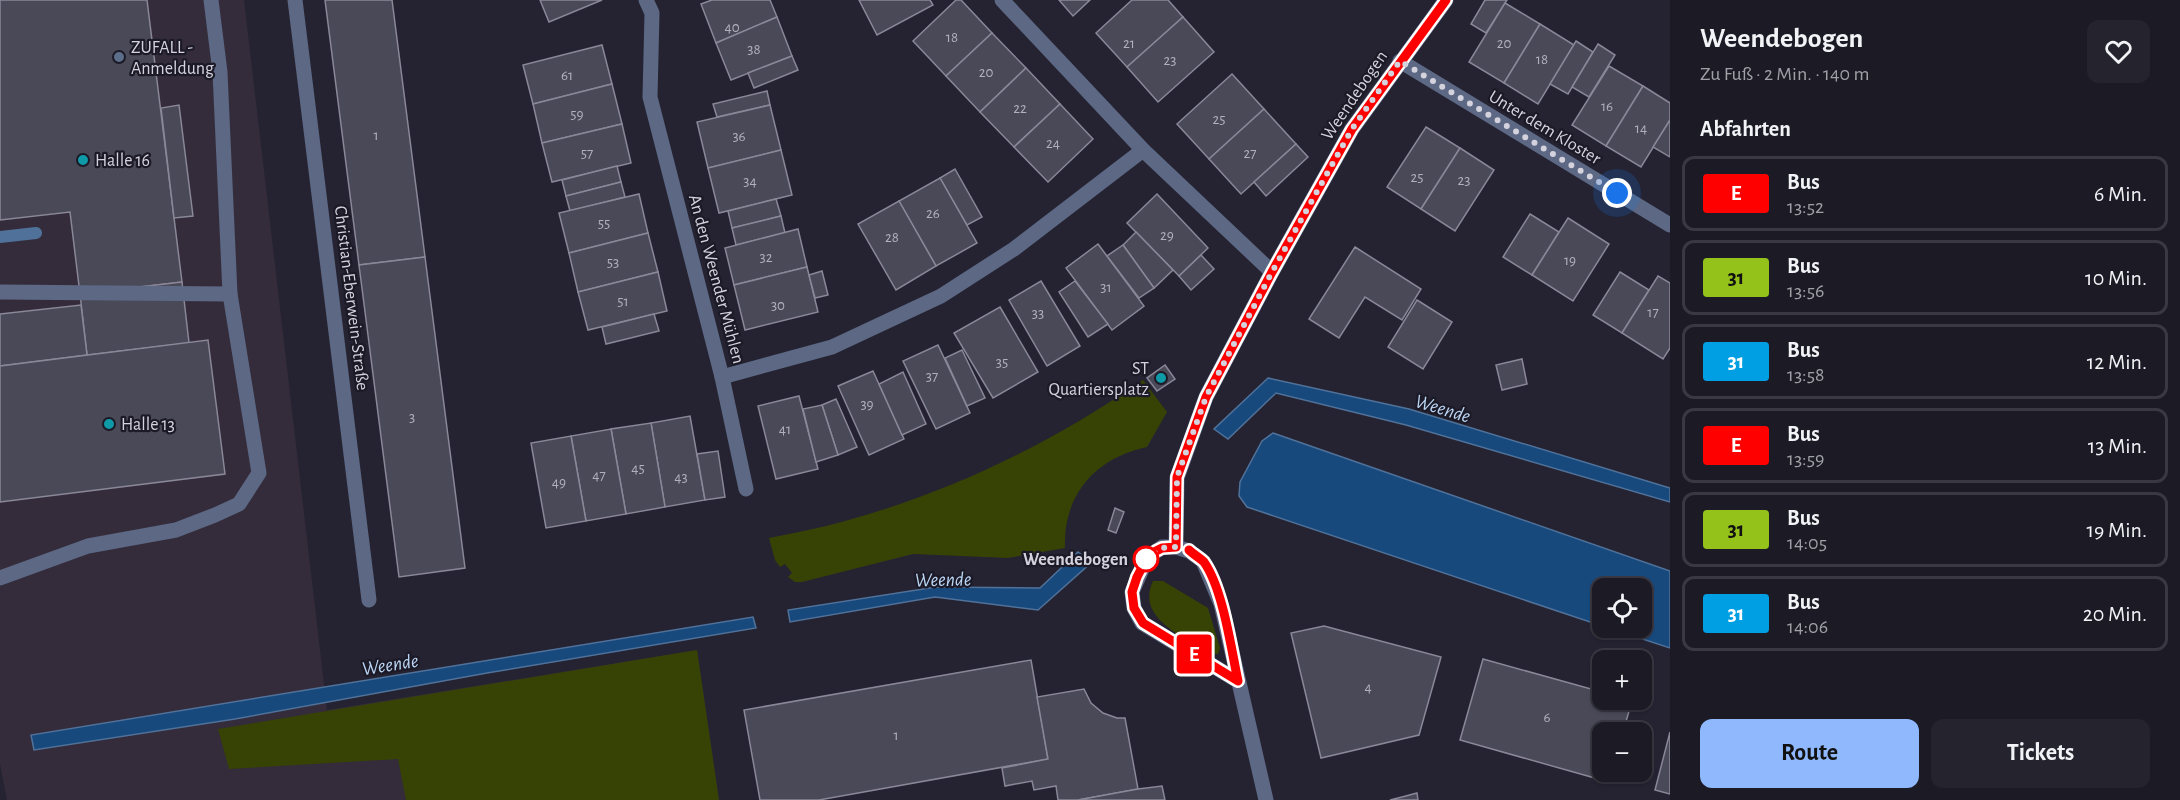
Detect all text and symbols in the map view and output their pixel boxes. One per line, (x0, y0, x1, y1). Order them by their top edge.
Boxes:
house number: 40 (724, 20, 740, 35)
button: heart (2087, 20, 2150, 83)
text: Weendebogen (1700, 25, 1863, 53)
house number: 18 (946, 30, 958, 45)
house number: 21 (1123, 36, 1135, 51)
house number: 20 (1497, 36, 1511, 51)
place label: ZUFALL - Anmeldung (131, 39, 214, 78)
house number: 38 (747, 42, 761, 57)
street label: Weendebogen (1319, 48, 1391, 143)
marker: ZUFALL - Anmeldung (112, 50, 126, 64)
house number: 18 (1536, 52, 1548, 67)
house number: 23 (1163, 53, 1177, 68)
text: Zu Fuß · 2 Min. · 140 m (1700, 64, 1869, 84)
house number: 20 (979, 65, 993, 80)
house number: 61 (561, 68, 573, 83)
street label: Unter dem Kloster (1485, 87, 1604, 168)
house number: 16 (1601, 99, 1613, 114)
house number: 22 (1013, 101, 1027, 116)
house number: 59 (570, 107, 584, 122)
house number: 25 (1212, 112, 1226, 127)
text: Abfahrten (1700, 118, 1791, 140)
house number: 14 (1635, 121, 1647, 136)
house number: 1 (373, 128, 379, 143)
house number: 36 (732, 129, 746, 144)
house number: 24 (1046, 136, 1060, 151)
house number: 57 (581, 146, 593, 161)
house number: 27 (1243, 146, 1257, 161)
place label: Halle 16 (95, 152, 150, 170)
marker: Halle 16 (76, 153, 90, 167)
house number: 25 (1410, 170, 1424, 185)
text: Bus (1787, 171, 1820, 193)
house number: 23 (1457, 173, 1471, 188)
house number: 34 (743, 174, 757, 189)
your location (1602, 178, 1632, 208)
text: E (1731, 183, 1741, 204)
text: 6 Min. (2094, 183, 2147, 205)
street label: An den Weender Mühlen (685, 193, 747, 366)
text: 13:52 (1787, 197, 1824, 217)
street label: Christian-Eberwein-Straße (331, 205, 371, 391)
house number: 26 (926, 206, 940, 221)
house number: 55 (598, 216, 610, 231)
house number: 29 (1160, 228, 1174, 243)
house number: 28 (885, 230, 899, 245)
house number: 32 (759, 250, 773, 265)
house number: 19 (1564, 253, 1576, 268)
house number: 53 (607, 255, 619, 270)
text: Bus (1787, 255, 1820, 277)
text: 31 (1728, 267, 1744, 288)
text: 10 Min. (2085, 267, 2147, 289)
house number: 31 (1100, 280, 1112, 295)
text: 13:56 (1787, 281, 1824, 301)
house number: 51 (617, 294, 629, 309)
house number: 30 (771, 298, 785, 313)
house number: 17 (1647, 305, 1659, 320)
house number: 33 (1032, 306, 1044, 321)
text: Bus (1787, 339, 1820, 361)
text: 31 (1728, 351, 1744, 372)
text: 12 Min. (2087, 351, 2147, 373)
house number: 35 (996, 355, 1008, 370)
place label: ST Quartiersplatz (1048, 360, 1149, 399)
text: 13:58 (1787, 365, 1825, 385)
house number: 37 (926, 369, 938, 384)
marker: ST Quartiersplatz (1154, 371, 1168, 385)
water label: Weende (1413, 391, 1473, 427)
house number: 39 (860, 397, 874, 412)
house number: 3 (409, 410, 415, 425)
place label: Halle 13 (121, 416, 175, 434)
marker: Halle 13 (102, 417, 116, 431)
house number: 41 (779, 422, 791, 437)
text: Bus (1787, 423, 1820, 445)
text: E (1731, 435, 1741, 456)
text: 13 Min. (2088, 435, 2147, 457)
text: 13:59 (1787, 449, 1824, 469)
house number: 45 (631, 461, 645, 476)
house number: 47 (592, 468, 606, 483)
house number: 43 (674, 470, 688, 485)
house number: 49 (552, 475, 566, 490)
text: Bus (1787, 507, 1820, 529)
text: 31 (1728, 519, 1744, 540)
text: 19 Min. (2086, 519, 2147, 541)
text: 14:05 (1787, 533, 1827, 553)
marker: Weendebogen (1133, 546, 1159, 572)
place label: Weendebogen (1023, 551, 1128, 569)
water label: Weende (914, 569, 972, 590)
map controls (1592, 578, 1652, 782)
button: locate (1592, 578, 1652, 638)
text: Bus (1787, 591, 1820, 613)
text: 31 (1728, 603, 1744, 624)
text: 20 Min. (2083, 603, 2147, 625)
text: 14:06 (1787, 617, 1828, 637)
line badge: E (1174, 634, 1214, 674)
text: E (1189, 644, 1199, 665)
button: + (1592, 650, 1652, 710)
water label: Weende (361, 651, 420, 679)
house number: 4 (1364, 680, 1372, 695)
house number: 6 (1543, 710, 1551, 725)
button: Route (1700, 719, 1919, 788)
button: Tickets (1931, 719, 2150, 788)
button: − (1592, 722, 1652, 782)
house number: 1 (893, 728, 899, 743)

